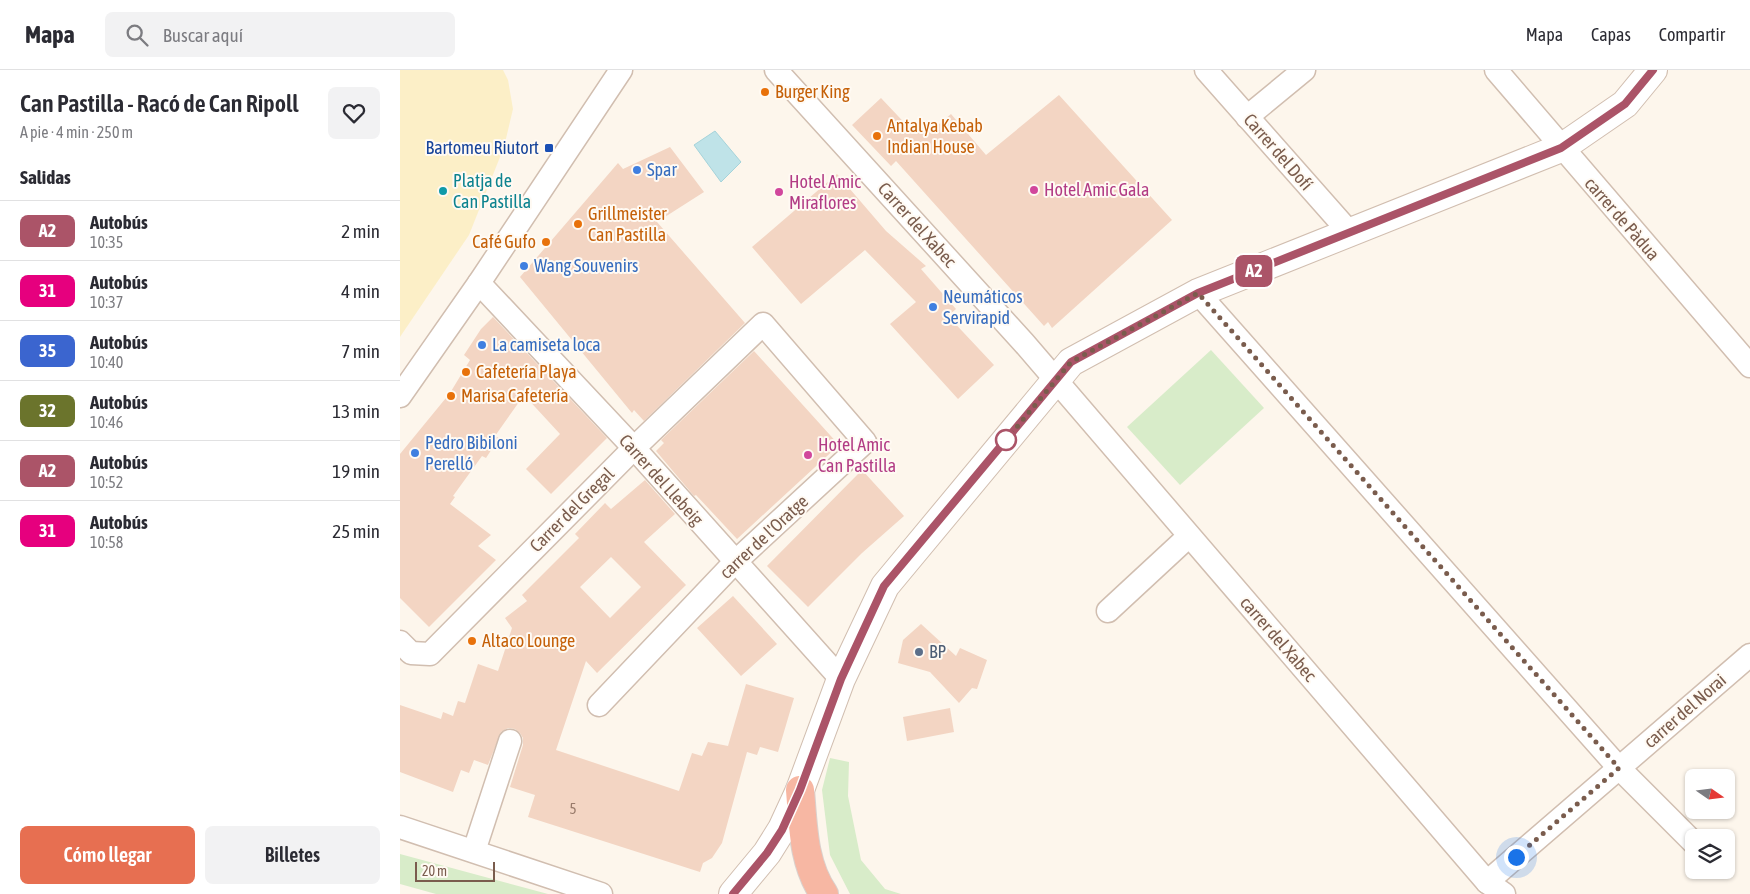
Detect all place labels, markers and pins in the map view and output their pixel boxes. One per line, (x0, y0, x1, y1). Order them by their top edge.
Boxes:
place label: Burger King (775, 81, 850, 102)
marker: Burger King (759, 86, 771, 98)
place label: Antalya Kebab Indian House (887, 115, 983, 157)
marker: Antalya Kebab Indian House (871, 130, 883, 142)
place label: Bartomeu Riutort (426, 137, 539, 158)
marker: Bartomeu Riutort (543, 142, 555, 154)
place label: Spar (647, 159, 677, 180)
marker: Spar (631, 164, 643, 176)
place label: Platja de Can Pastilla (453, 170, 531, 212)
place label: Hotel Amic Miraflores (789, 171, 861, 213)
place label: Hotel Amic Gala (1044, 179, 1149, 200)
marker: Hotel Amic Gala (1028, 184, 1040, 196)
marker: Platja de Can Pastilla (437, 185, 449, 197)
marker: Hotel Amic Miraflores (773, 186, 785, 198)
place label: Grillmeister Can Pastilla (588, 203, 667, 245)
marker: Grillmeister Can Pastilla (572, 218, 584, 230)
place label: Café Gufo (472, 231, 536, 252)
marker: Café Gufo (540, 236, 552, 248)
place label: Wang Souvenirs (534, 255, 638, 276)
marker: Wang Souvenirs (518, 260, 530, 272)
place label: Neumáticos Servirapid (943, 286, 1023, 328)
marker: Neumáticos Servirapid (927, 301, 939, 313)
place label: La camiseta loca (492, 334, 601, 355)
marker: La camiseta loca (476, 339, 488, 351)
place label: Cafetería Playa (476, 361, 577, 382)
marker: Cafetería Playa (460, 366, 472, 378)
place label: Marisa Cafetería (461, 385, 569, 406)
marker: Marisa Cafetería (445, 390, 457, 402)
unlabelled marker (995, 429, 1017, 451)
place label: Pedro Bibiloni Perelló (425, 432, 518, 474)
place label: Hotel Amic Can Pastilla (818, 434, 896, 476)
marker: Pedro Bibiloni Perelló (409, 447, 421, 459)
marker: Hotel Amic Can Pastilla (802, 449, 814, 461)
place label: Altaco Lounge (482, 630, 575, 651)
marker: Altaco Lounge (466, 635, 478, 647)
place label: BP (929, 641, 947, 662)
marker: BP (913, 646, 925, 658)

